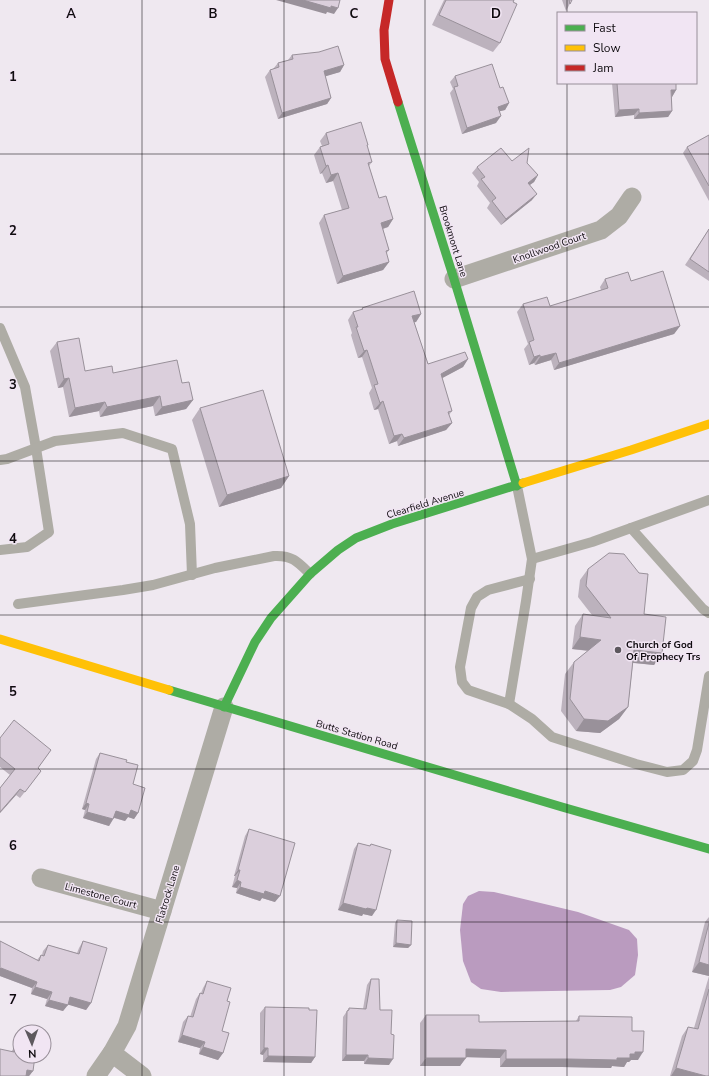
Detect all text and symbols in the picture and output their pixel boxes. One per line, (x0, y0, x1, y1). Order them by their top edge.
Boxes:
text: A (66, 5, 76, 23)
text: B (209, 5, 218, 23)
text: C (350, 5, 359, 23)
text: D (491, 5, 501, 23)
legend (557, 12, 697, 84)
text: Fast (593, 20, 616, 36)
text: Slow (593, 40, 621, 56)
text: Jam (592, 60, 614, 76)
text: 1 (9, 68, 17, 86)
street label: Brookmont Lane (436, 204, 471, 279)
text: 2 (9, 222, 17, 240)
street label: Knollwood Court (511, 229, 588, 267)
text: 3 (9, 376, 17, 394)
street label: Clearfield Avenue (385, 486, 466, 522)
text: 4 (9, 530, 17, 548)
place label: Church of God Of Prophecy Trs (626, 638, 701, 664)
marker: Church of God Of Prophecy Trs (613, 645, 623, 655)
text: 5 (9, 683, 17, 701)
street label: Butts Station Road (314, 717, 399, 753)
text: 6 (9, 837, 17, 855)
street label: Flatrock Lane (152, 863, 183, 925)
street label: Limestone Court (63, 880, 139, 912)
text: 7 (9, 991, 17, 1009)
north arrow (12, 1024, 52, 1064)
text: N (28, 1046, 37, 1061)

